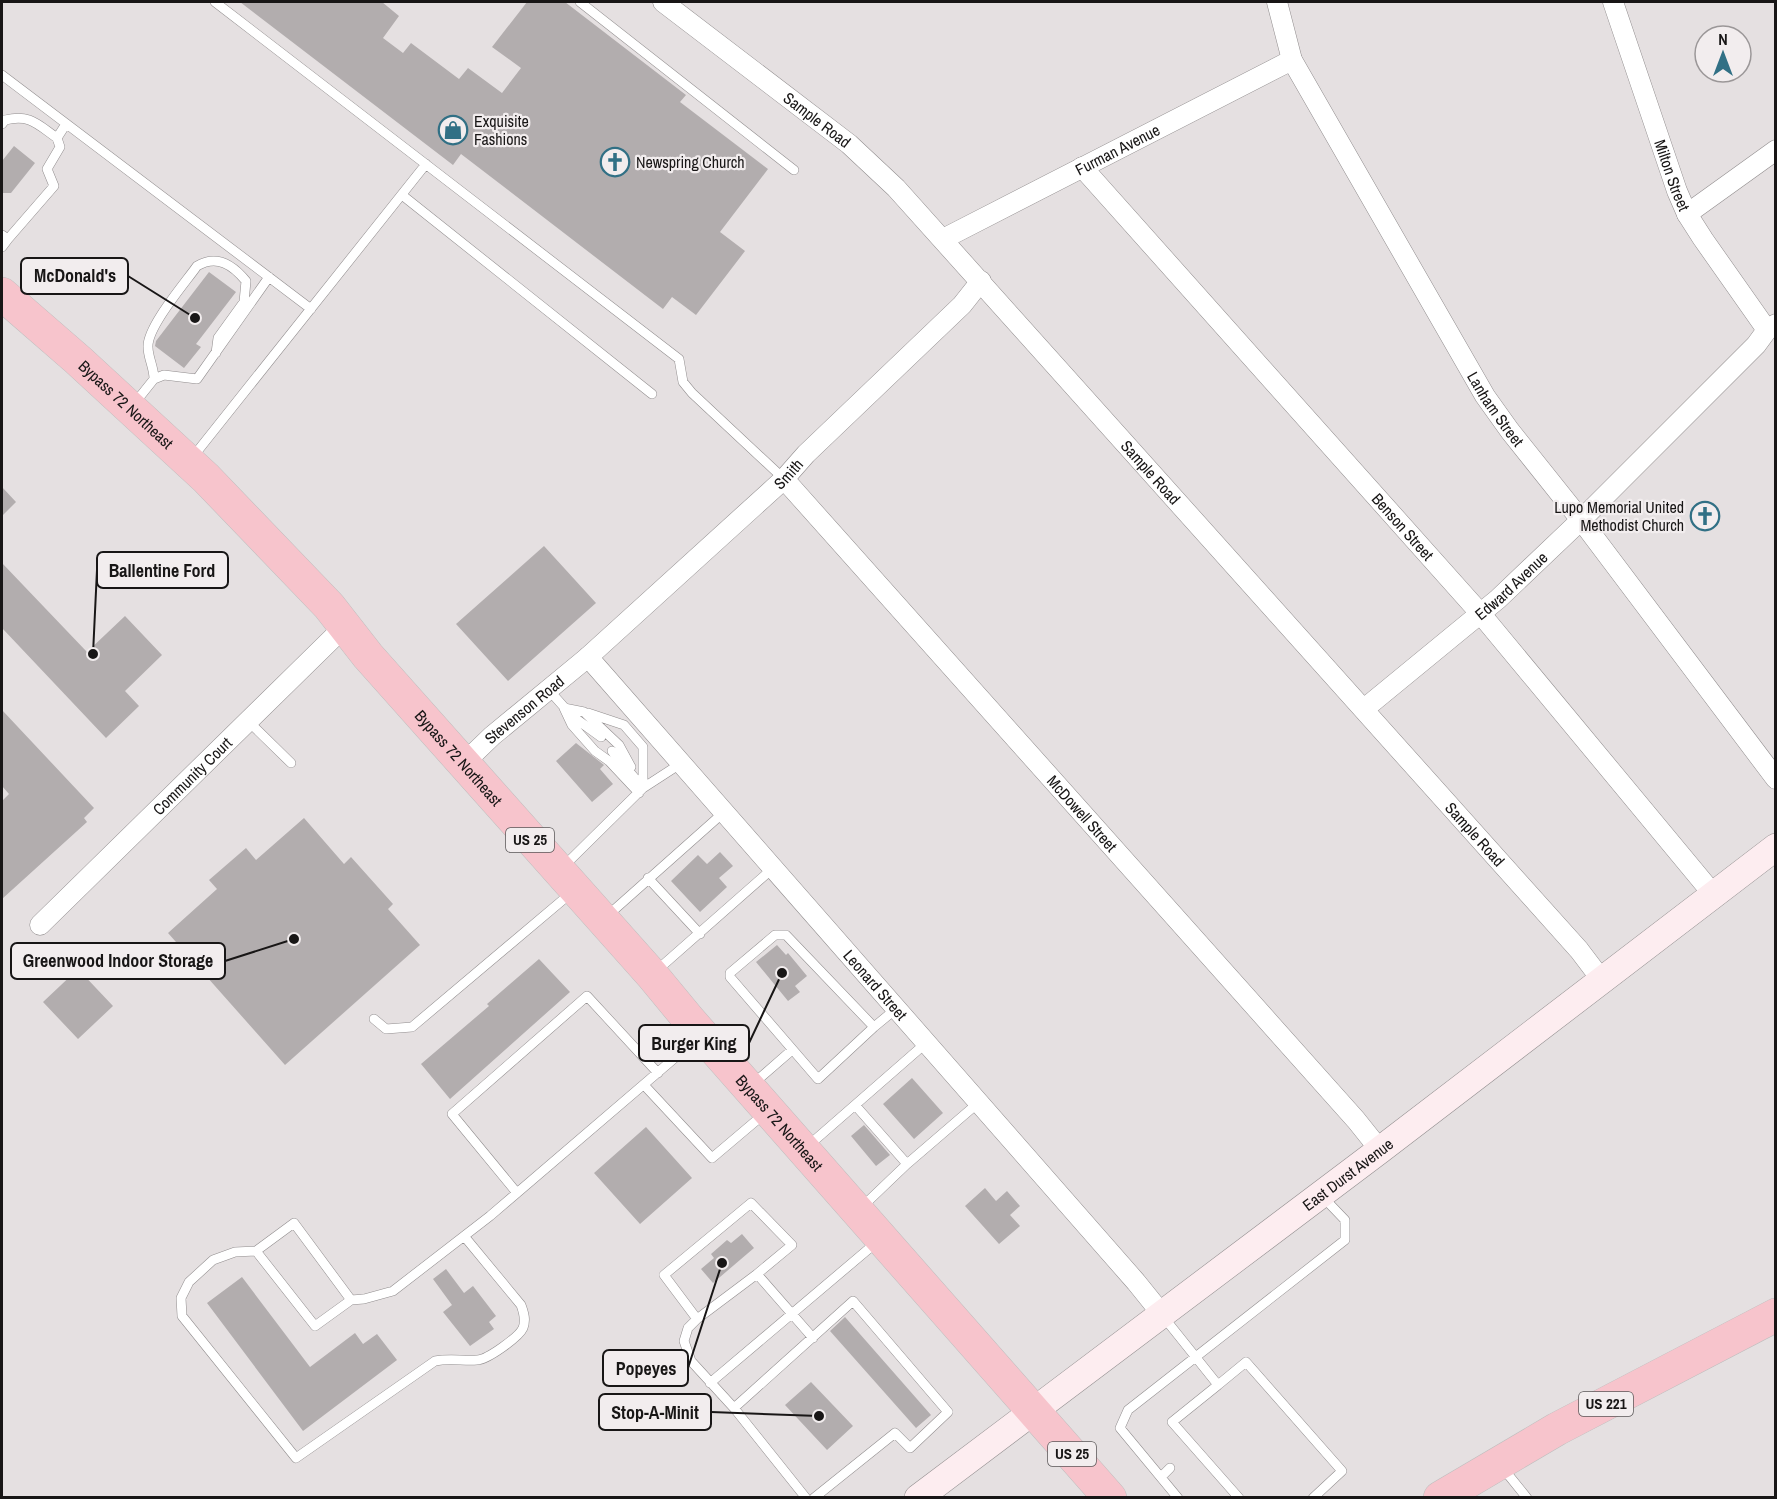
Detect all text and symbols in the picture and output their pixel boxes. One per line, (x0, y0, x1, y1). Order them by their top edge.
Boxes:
north arrow (1693, 24, 1753, 84)
text: N (1718, 28, 1728, 50)
street label: Sample Road (779, 87, 855, 153)
place label: Exquisite Fashions (474, 110, 529, 150)
shop icon: Exquisite Fashions (437, 114, 469, 146)
street label: Furman Avenue (1071, 119, 1164, 180)
street label: Milton Street (1649, 137, 1695, 215)
church icon: Newspring Church (599, 146, 631, 178)
place label: Newspring Church (636, 151, 745, 173)
callout: McDonald's (21, 258, 128, 294)
text: McDonald's (34, 263, 116, 288)
street label: Bypass 72 Northeast (74, 355, 179, 454)
street label: Lanham Street (1462, 368, 1529, 451)
street label: Sample Road (1116, 435, 1185, 509)
street label: Smith (769, 454, 808, 494)
street label: Benson Street (1367, 488, 1439, 565)
place label: Lupo Memorial United Methodist Church (1554, 496, 1684, 536)
church icon: Lupo Memorial United Methodist Church (1689, 500, 1721, 532)
street label: Edward Avenue (1470, 547, 1552, 625)
callout: Ballentine Ford (97, 552, 228, 588)
text: Ballentine Ford (109, 558, 215, 583)
street label: Stevenson Road (479, 670, 569, 749)
street label: Bypass 72 Northeast (410, 705, 508, 811)
street label: Community Court (148, 732, 237, 820)
street label: McDowell Street (1042, 770, 1123, 857)
street label: Sample Road (1440, 797, 1510, 871)
road number: US 25 (506, 828, 554, 852)
callout: Greenwood Indoor Storage (11, 943, 225, 979)
street label: Leonard Street (839, 945, 913, 1025)
text: Greenwood Indoor Storage (23, 948, 213, 973)
callout: Burger King (639, 1025, 749, 1061)
text: Burger King (651, 1031, 737, 1056)
street label: Bypass 72 Northeast (731, 1070, 828, 1176)
street label: East Durst Avenue (1298, 1133, 1398, 1216)
callout: Popeyes (603, 1350, 688, 1386)
text: Popeyes (616, 1356, 676, 1381)
road number: US 221 (1579, 1392, 1633, 1416)
callout: Stop-A-Minit (599, 1394, 711, 1430)
text: Stop-A-Minit (611, 1400, 699, 1425)
road number: US 25 (1048, 1442, 1096, 1466)

